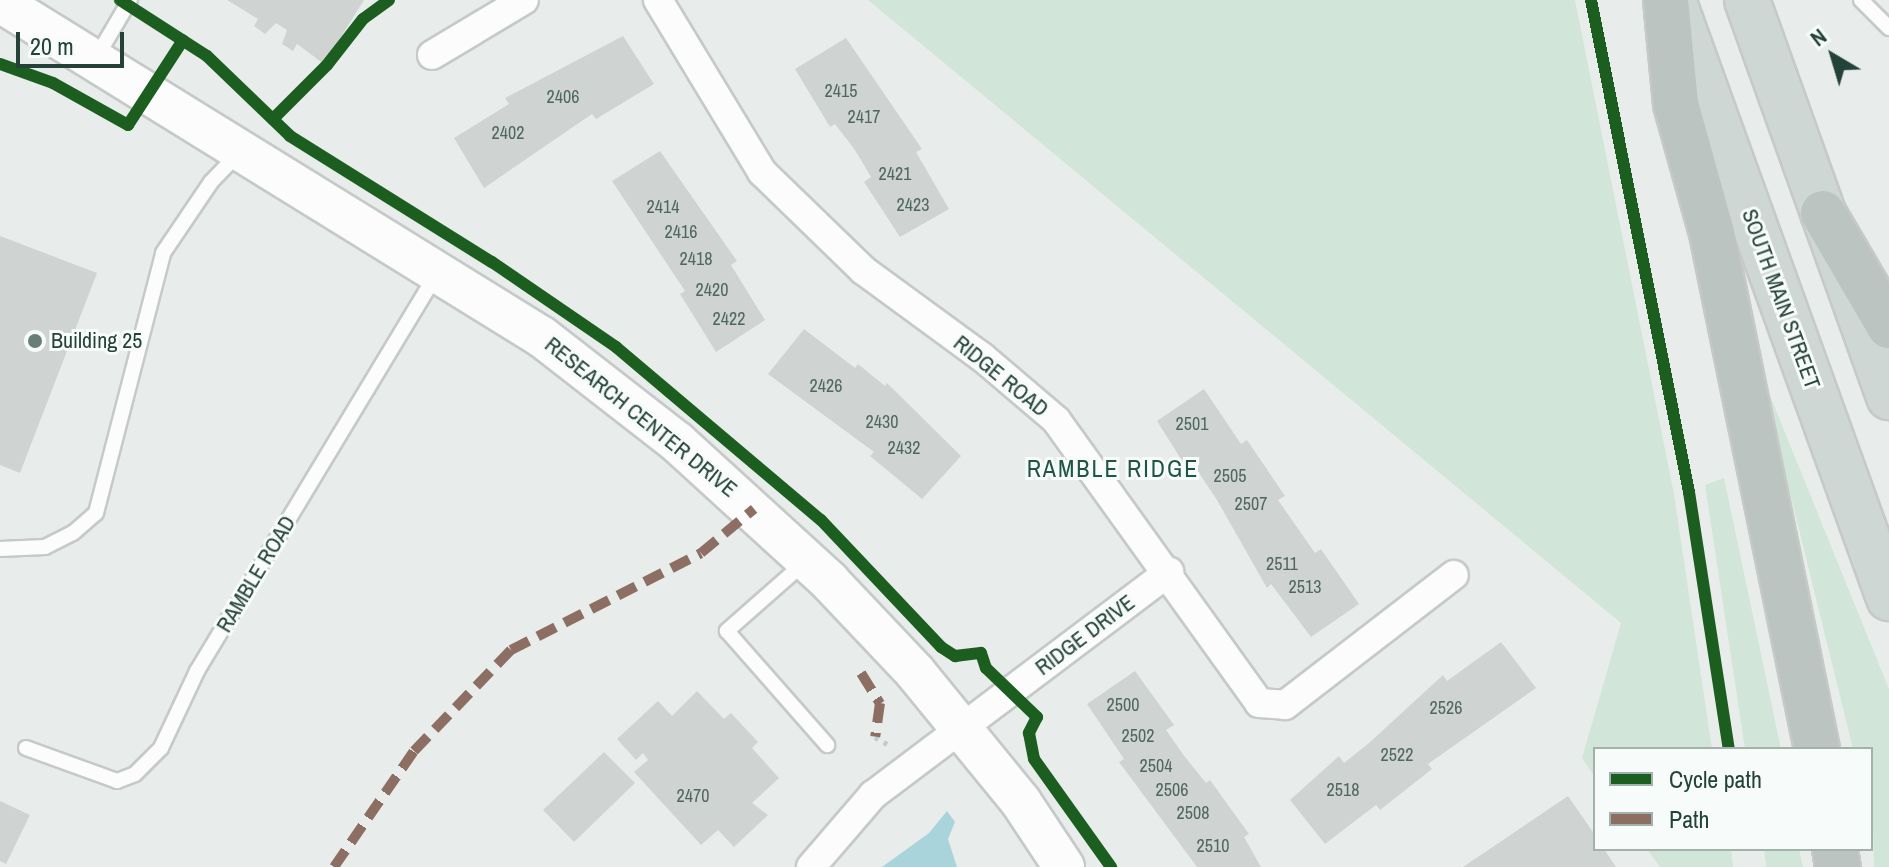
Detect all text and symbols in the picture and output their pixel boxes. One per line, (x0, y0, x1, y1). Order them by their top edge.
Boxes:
scale bar (20, 16, 128, 66)
north arrow (1793, 16, 1873, 96)
text: N (1804, 21, 1833, 53)
text: 20 m (30, 30, 74, 62)
house number: 2415 (825, 80, 857, 102)
house number: 2406 (547, 86, 579, 108)
house number: 2417 (848, 106, 880, 128)
house number: 2402 (492, 122, 524, 144)
house number: 2421 (879, 163, 911, 185)
house number: 2423 (897, 194, 929, 216)
house number: 2414 (647, 196, 679, 218)
street label: SOUTH MAIN STREET (1736, 205, 1826, 393)
house number: 2416 (665, 221, 697, 243)
house number: 2418 (680, 248, 712, 270)
house number: 2420 (696, 279, 728, 301)
house number: 2422 (713, 308, 745, 330)
place label: Building 25 (51, 328, 142, 354)
street label: RIDGE ROAD (948, 330, 1054, 422)
street label: RESEARCH CENTER DRIVE (540, 331, 742, 503)
marker: Building 25 (26, 332, 44, 350)
house number: 2426 (810, 375, 842, 397)
house number: 2430 (866, 411, 898, 433)
house number: 2501 (1176, 413, 1208, 435)
house number: 2432 (888, 437, 920, 459)
district label: RAMBLE RIDGE (1027, 455, 1199, 483)
house number: 2505 (1214, 465, 1246, 487)
house number: 2507 (1235, 493, 1267, 515)
street label: RAMBLE ROAD (211, 511, 301, 637)
house number: 2511 (1266, 553, 1298, 575)
house number: 2513 (1289, 576, 1321, 598)
street label: RIDGE DRIVE (1030, 589, 1140, 681)
house number: 2500 (1107, 694, 1139, 716)
house number: 2526 (1430, 697, 1462, 719)
house number: 2502 (1122, 725, 1154, 747)
house number: 2522 (1381, 744, 1413, 766)
legend (1593, 747, 1873, 851)
house number: 2504 (1140, 755, 1172, 777)
text: Cycle path (1669, 763, 1762, 795)
house number: 2506 (1156, 779, 1188, 801)
house number: 2518 (1327, 779, 1359, 801)
house number: 2470 (677, 785, 709, 807)
house number: 2508 (1177, 802, 1209, 824)
text: Path (1669, 803, 1710, 835)
house number: 2510 (1197, 835, 1229, 857)

